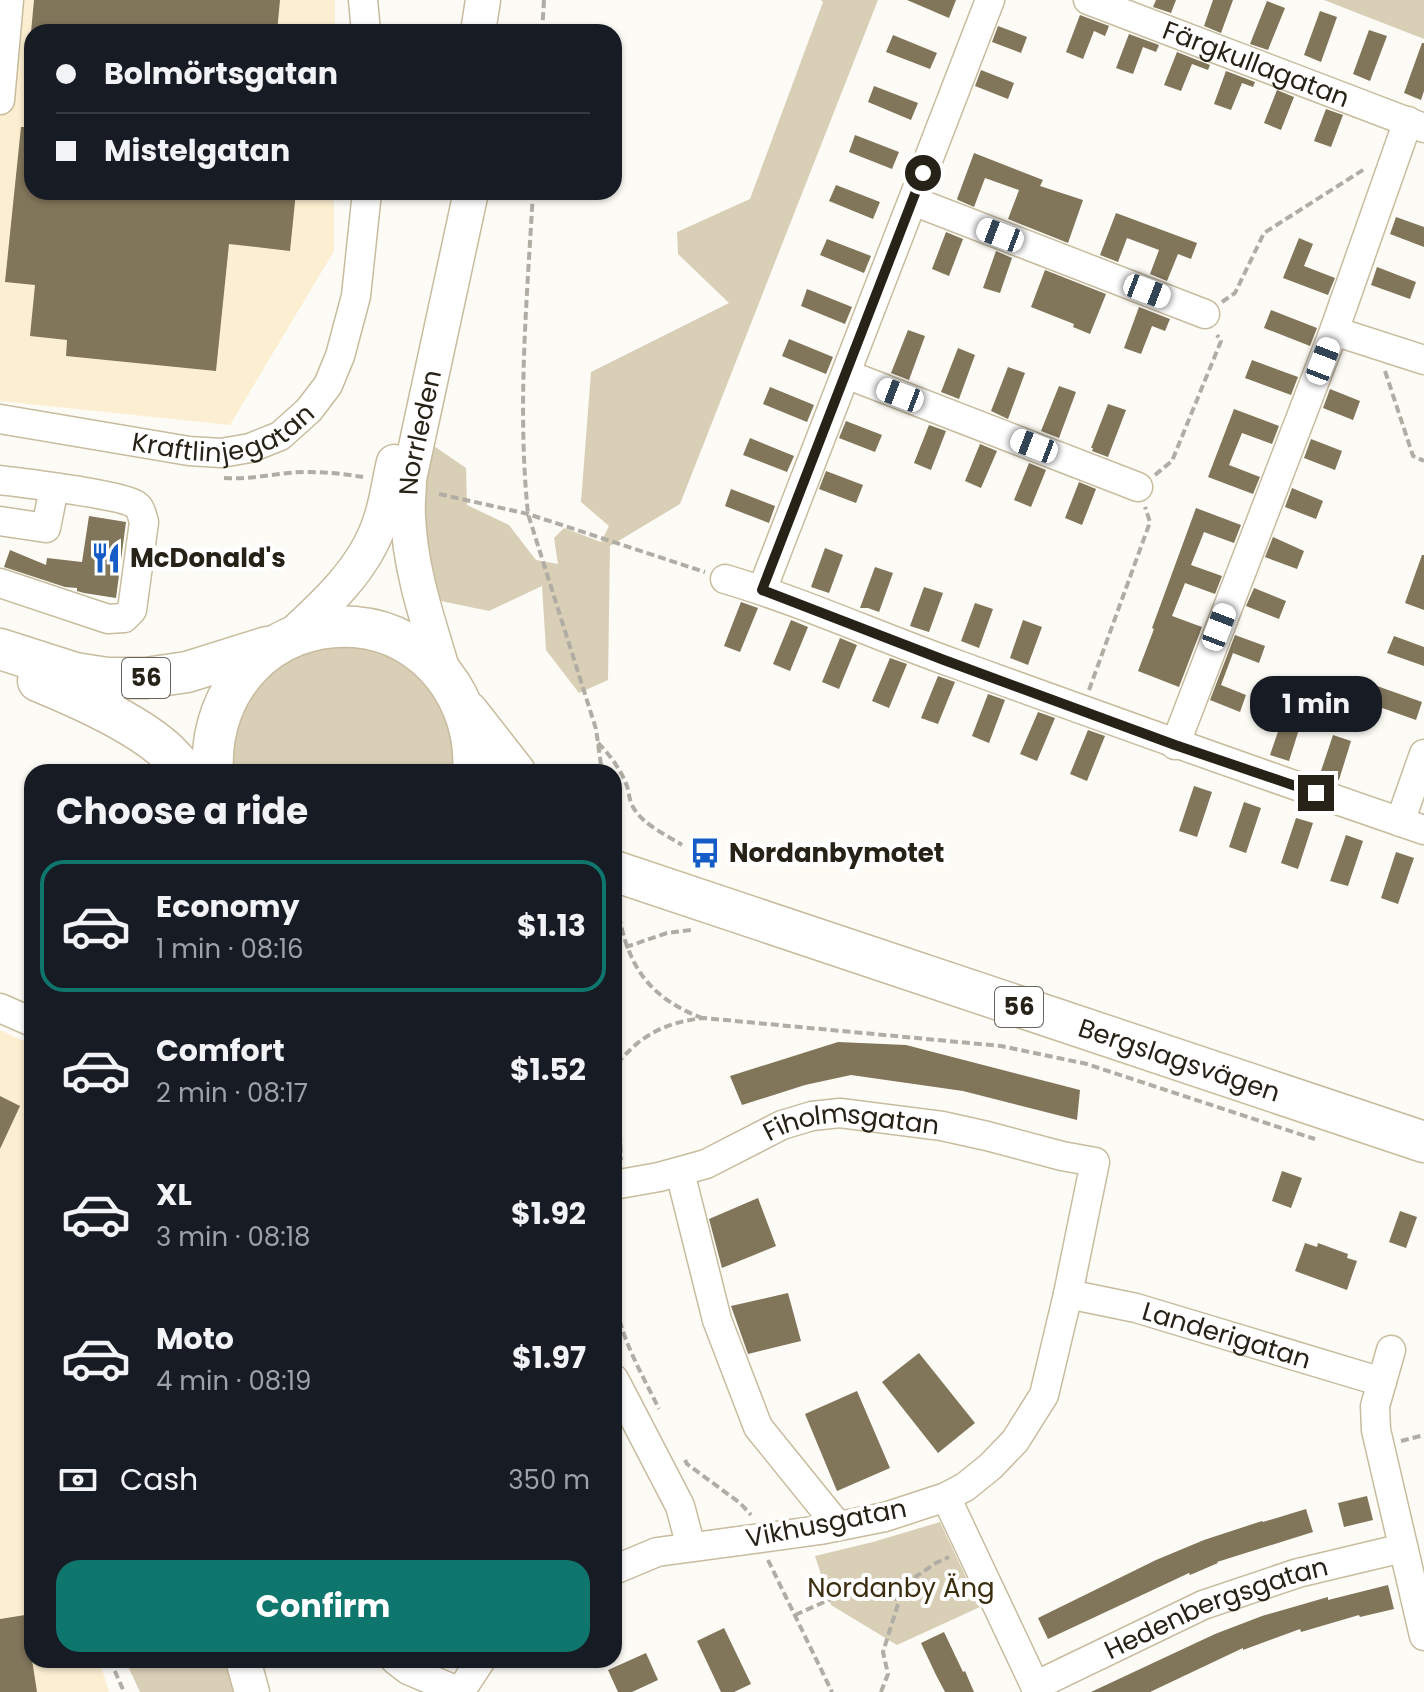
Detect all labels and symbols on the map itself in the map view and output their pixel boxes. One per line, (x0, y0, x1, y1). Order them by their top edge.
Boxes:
street label: Färgkullagatan (1158, 12, 1355, 116)
route start (905, 155, 941, 191)
car (973, 215, 1027, 255)
car (1120, 271, 1174, 311)
car (1303, 334, 1343, 388)
street label: Norrleden (390, 367, 450, 496)
car (873, 375, 927, 415)
street label: Kraftlinjegatan (129, 396, 322, 471)
car (1007, 426, 1061, 466)
place label: McDonald's (130, 540, 286, 576)
restaurant icon: McDonald's (89, 541, 123, 575)
car (1199, 600, 1239, 654)
road number: 56 (122, 658, 170, 698)
callout: 1 min (1250, 677, 1382, 733)
route end (1298, 775, 1334, 811)
place label: Nordanbymotet (729, 835, 944, 871)
bus stop icon: Nordanbymotet (688, 836, 722, 870)
road number: 56 (995, 987, 1043, 1027)
street label: Bergslagsvägen (1074, 1010, 1285, 1111)
street label: Fiholmsgatan (757, 1094, 941, 1150)
street label: Landerigatan (1138, 1293, 1315, 1378)
street label: Vikhusgatan (743, 1490, 909, 1556)
street label: Hedenbergsgatan (1098, 1548, 1332, 1668)
park label: Nordanby Äng (807, 1570, 995, 1606)

